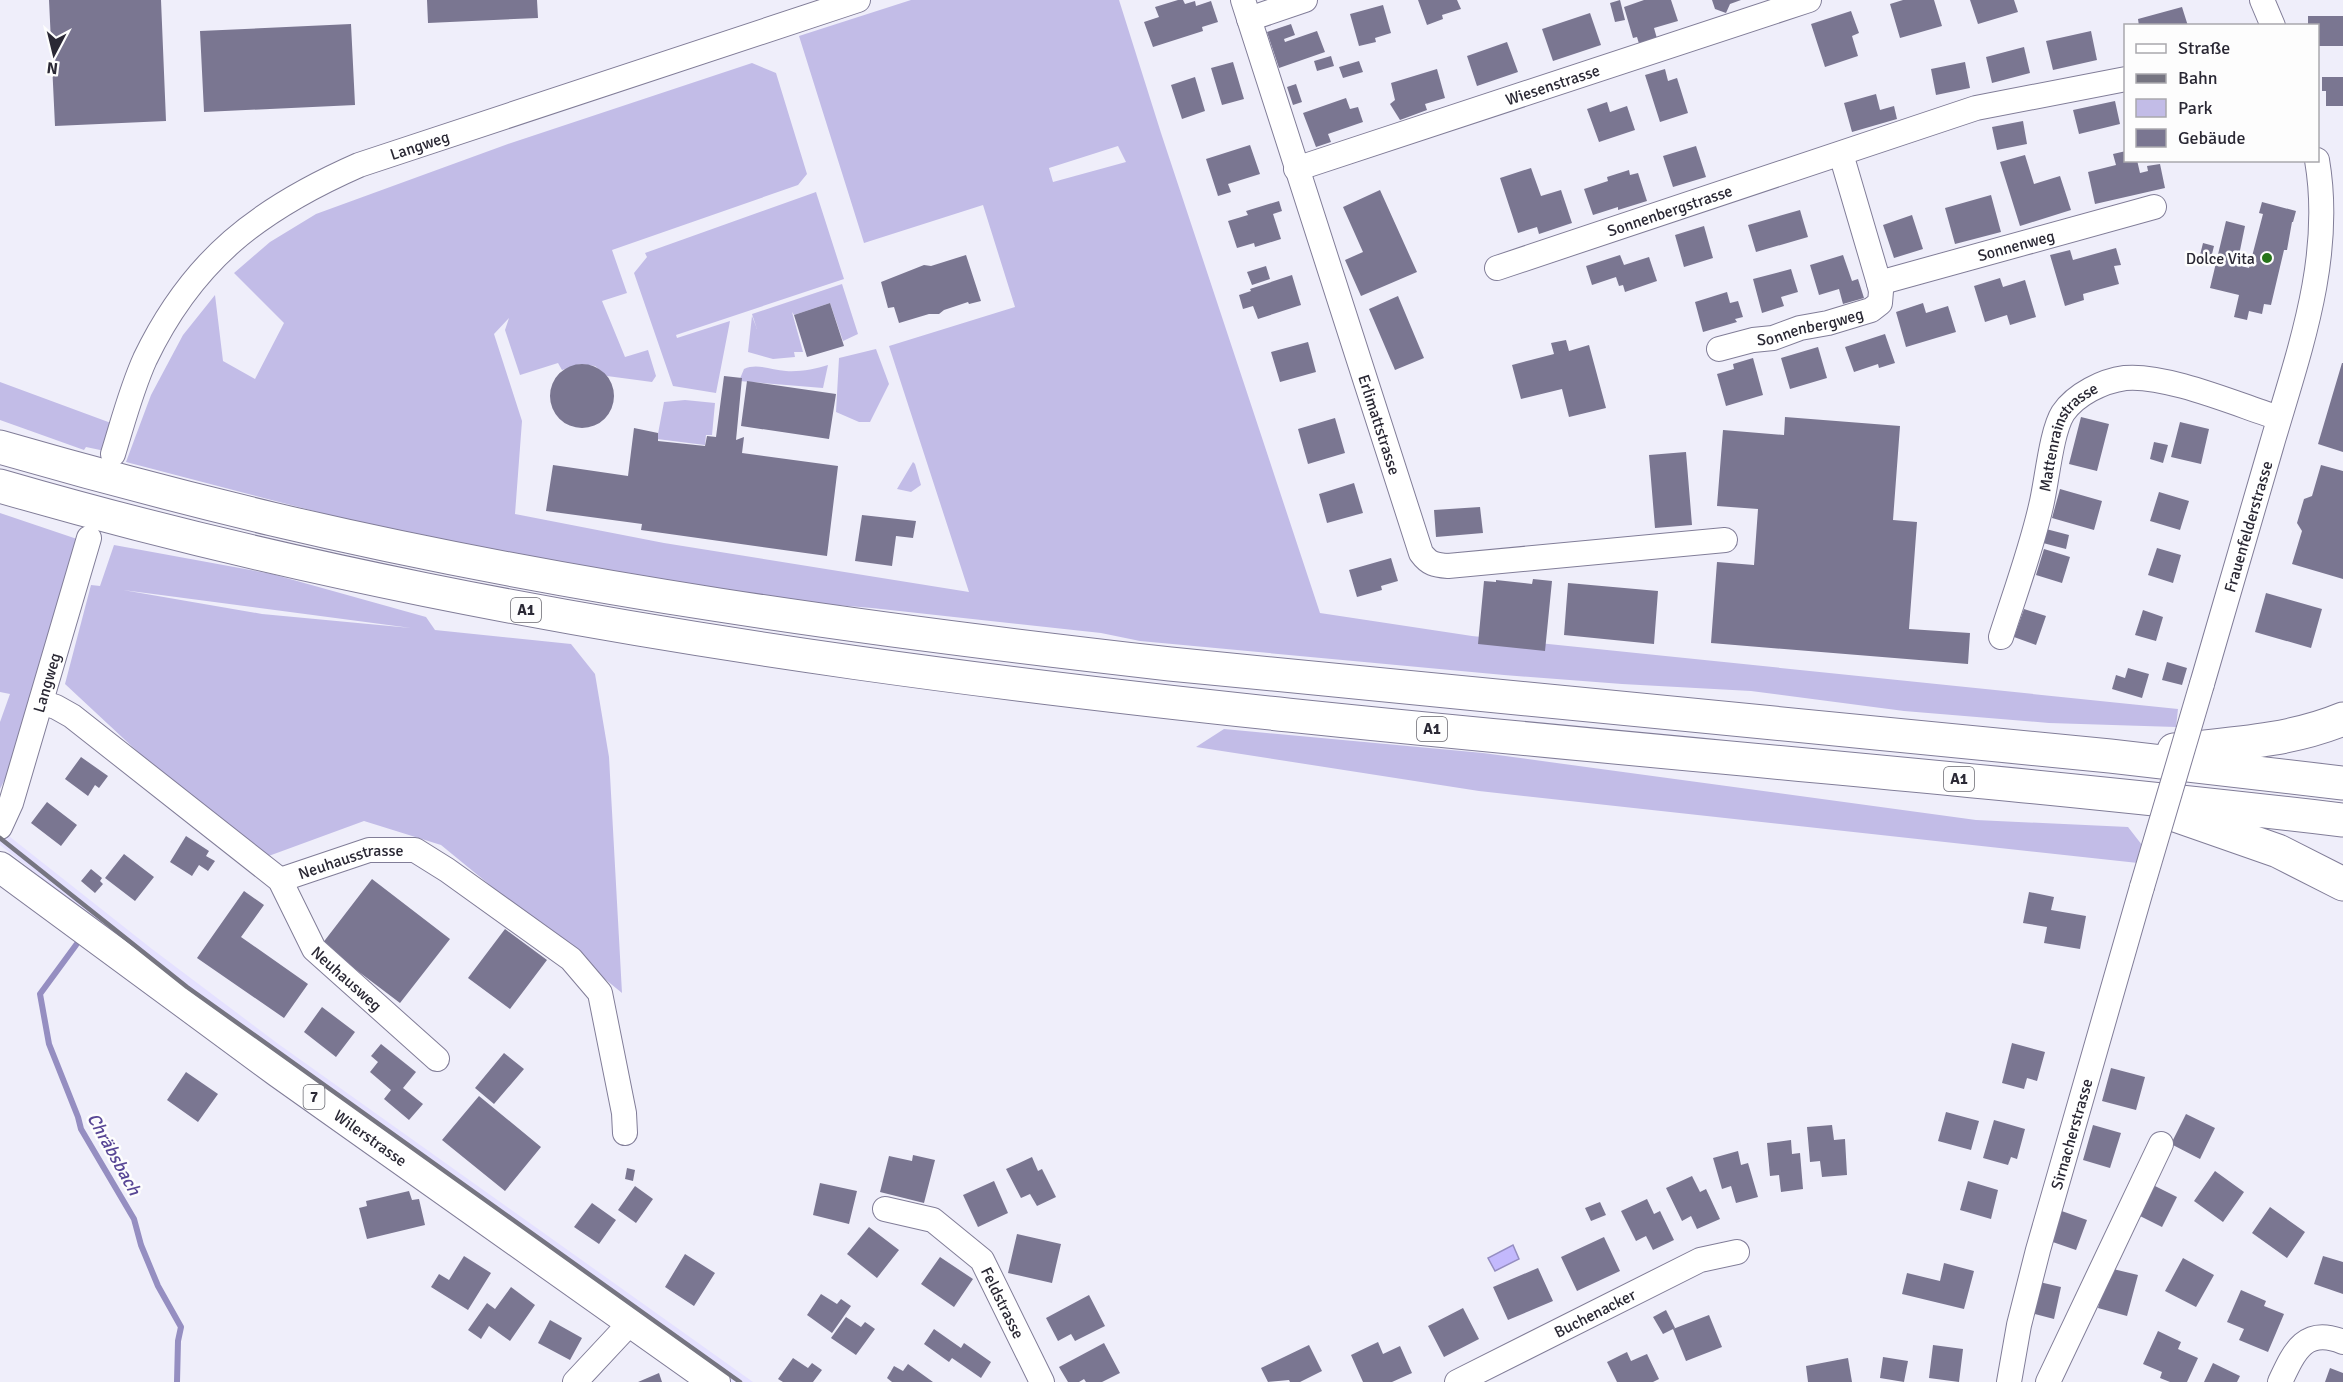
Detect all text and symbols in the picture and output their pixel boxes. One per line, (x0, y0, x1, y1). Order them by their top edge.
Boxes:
north arrow (24, 24, 84, 84)
legend (2124, 24, 2319, 162)
text: Straße (2178, 37, 2230, 59)
text: N (46, 57, 59, 78)
street label: Wiesenstrasse (1503, 61, 1603, 110)
text: Bahn (2178, 67, 2218, 89)
text: Park (2178, 97, 2213, 119)
street label: Langweg (387, 127, 452, 165)
text: Gebäude (2178, 127, 2246, 149)
street label: Sonnenbergstrasse (1605, 181, 1735, 241)
street label: Sonnenweg (1975, 226, 2057, 266)
place label: Dolce Vita (2186, 249, 2255, 269)
marker: Dolce Vita (2260, 251, 2274, 265)
street label: Sonnenbergweg (1756, 304, 1866, 351)
street label: Erlimattstrasse (1353, 372, 1404, 478)
street label: Mattenrainstrasse (2035, 378, 2101, 493)
street label: Frauenfelderstrasse (2220, 459, 2277, 595)
road number: A1 (511, 598, 541, 622)
street label: Langweg (29, 651, 66, 715)
road number: A1 (1417, 717, 1447, 741)
road number: A1 (1944, 767, 1974, 791)
street label: Neuhausstrasse (296, 841, 403, 884)
street label: Neuhausweg (307, 942, 386, 1016)
street label: Sirnacherstrasse (2047, 1076, 2098, 1192)
road number: 7 (304, 1085, 324, 1109)
street label: Wilerstrasse (330, 1106, 410, 1171)
water label: Chräbsbach (82, 1109, 146, 1200)
street label: Feldstrasse (976, 1264, 1028, 1342)
street label: Buchenacker (1551, 1285, 1639, 1343)

